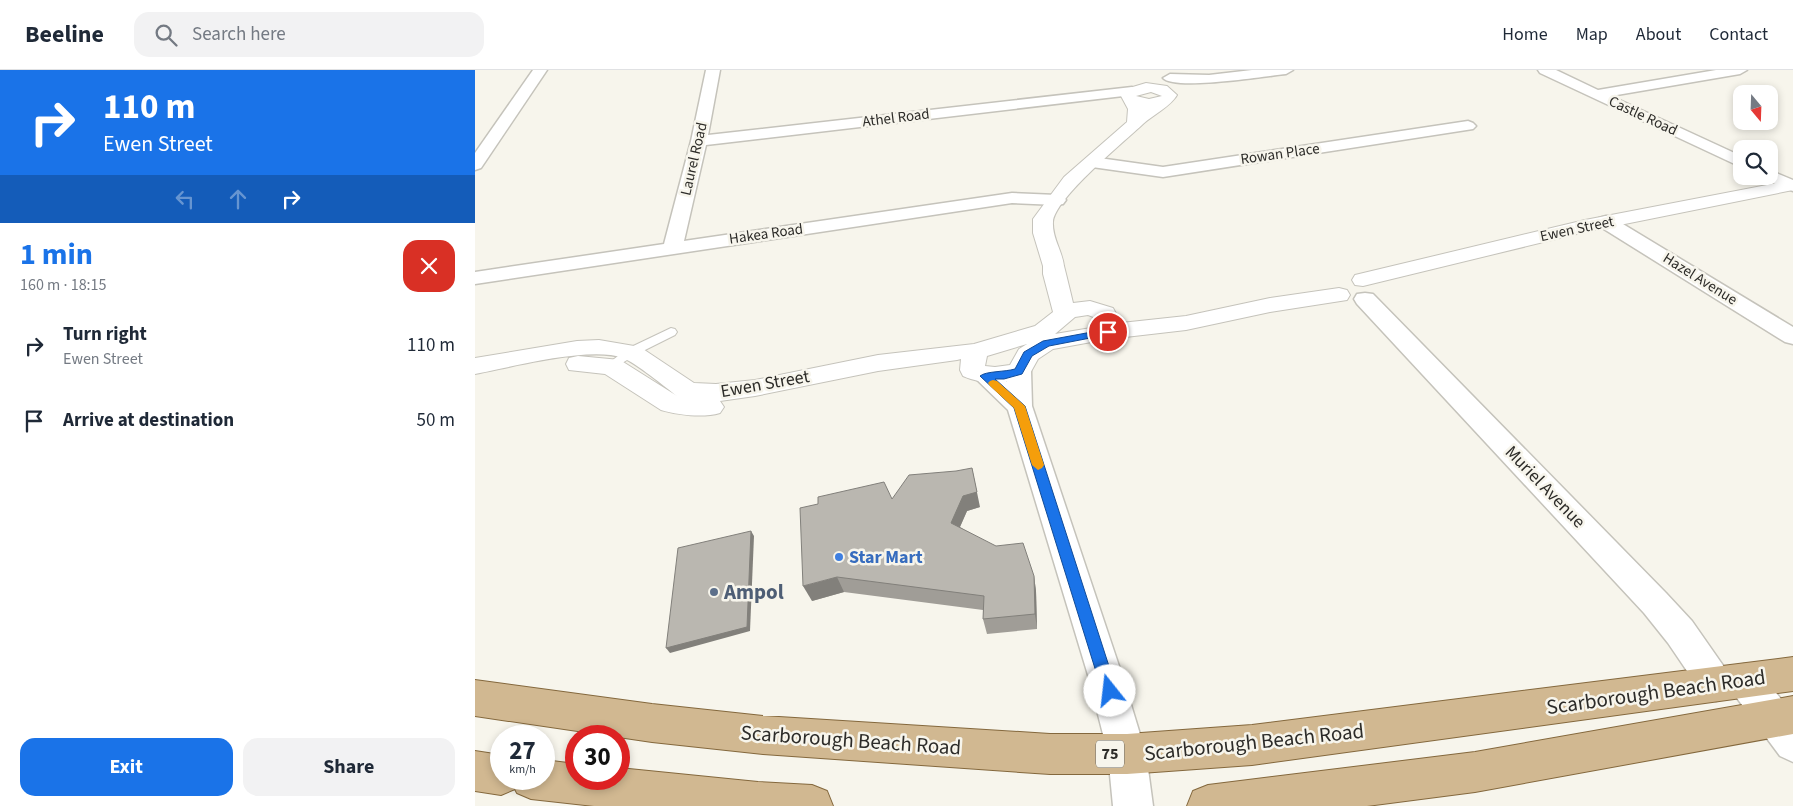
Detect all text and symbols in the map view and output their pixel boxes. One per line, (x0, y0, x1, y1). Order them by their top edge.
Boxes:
search box (134, 12, 484, 57)
text: Beeline (25, 17, 104, 52)
icon: search (152, 21, 180, 49)
text: Search here (192, 21, 286, 48)
text: Home (1502, 22, 1548, 47)
text: Map (1576, 22, 1608, 47)
text: About (1636, 22, 1681, 47)
text: Contact (1709, 22, 1768, 47)
text: 110 m (103, 82, 195, 132)
north arrow (1733, 85, 1777, 130)
map controls (1733, 85, 1778, 185)
icon: right (20, 90, 85, 155)
street label: Castle Road (1605, 91, 1681, 141)
street label: Athel Road (861, 103, 931, 133)
street label: Laurel Road (675, 120, 713, 198)
text: Ewen Street (103, 128, 213, 160)
street label: Rowan Place (1239, 138, 1321, 170)
button: search (1733, 140, 1778, 185)
icon: left (171, 185, 199, 213)
icon: ahead (224, 185, 252, 213)
icon: right (277, 185, 305, 213)
street label: Ewen Street (1538, 211, 1616, 247)
street label: Hakea Road (728, 218, 804, 250)
text: 1 min (20, 233, 93, 276)
button: close (403, 240, 455, 292)
street label: Hazel Avenue (1659, 248, 1741, 310)
text: 160 m · 18:15 (20, 274, 107, 296)
pin (1087, 311, 1129, 353)
icon: arrive (1094, 318, 1122, 346)
text: Turn right (63, 321, 147, 348)
icon: right (20, 332, 48, 360)
text: 110 m (407, 332, 455, 359)
text: Ewen Street (63, 348, 143, 370)
street label: Ewen Street (719, 364, 811, 404)
icon: arrive (20, 407, 48, 435)
text: Arrive at destination (63, 407, 234, 434)
text: 50 m (417, 407, 455, 434)
street label: Muriel Avenue (1499, 440, 1591, 534)
place label: Star Mart (849, 545, 923, 570)
marker: Star Mart (833, 551, 845, 563)
place label: Ampol (723, 577, 784, 607)
marker: Ampol (708, 586, 720, 598)
street label: Scarborough Beach Road (1545, 662, 1767, 722)
position arrow (1083, 664, 1135, 716)
street label: Scarborough Beach Road (1143, 716, 1365, 768)
street label: Scarborough Beach Road (740, 717, 962, 763)
speed limit sign: 30 (565, 725, 630, 790)
text: 27 (509, 733, 536, 769)
button: Exit (20, 738, 233, 796)
button: Share (243, 738, 455, 796)
road number: 75 (1096, 741, 1124, 768)
text: km/h (509, 761, 536, 778)

